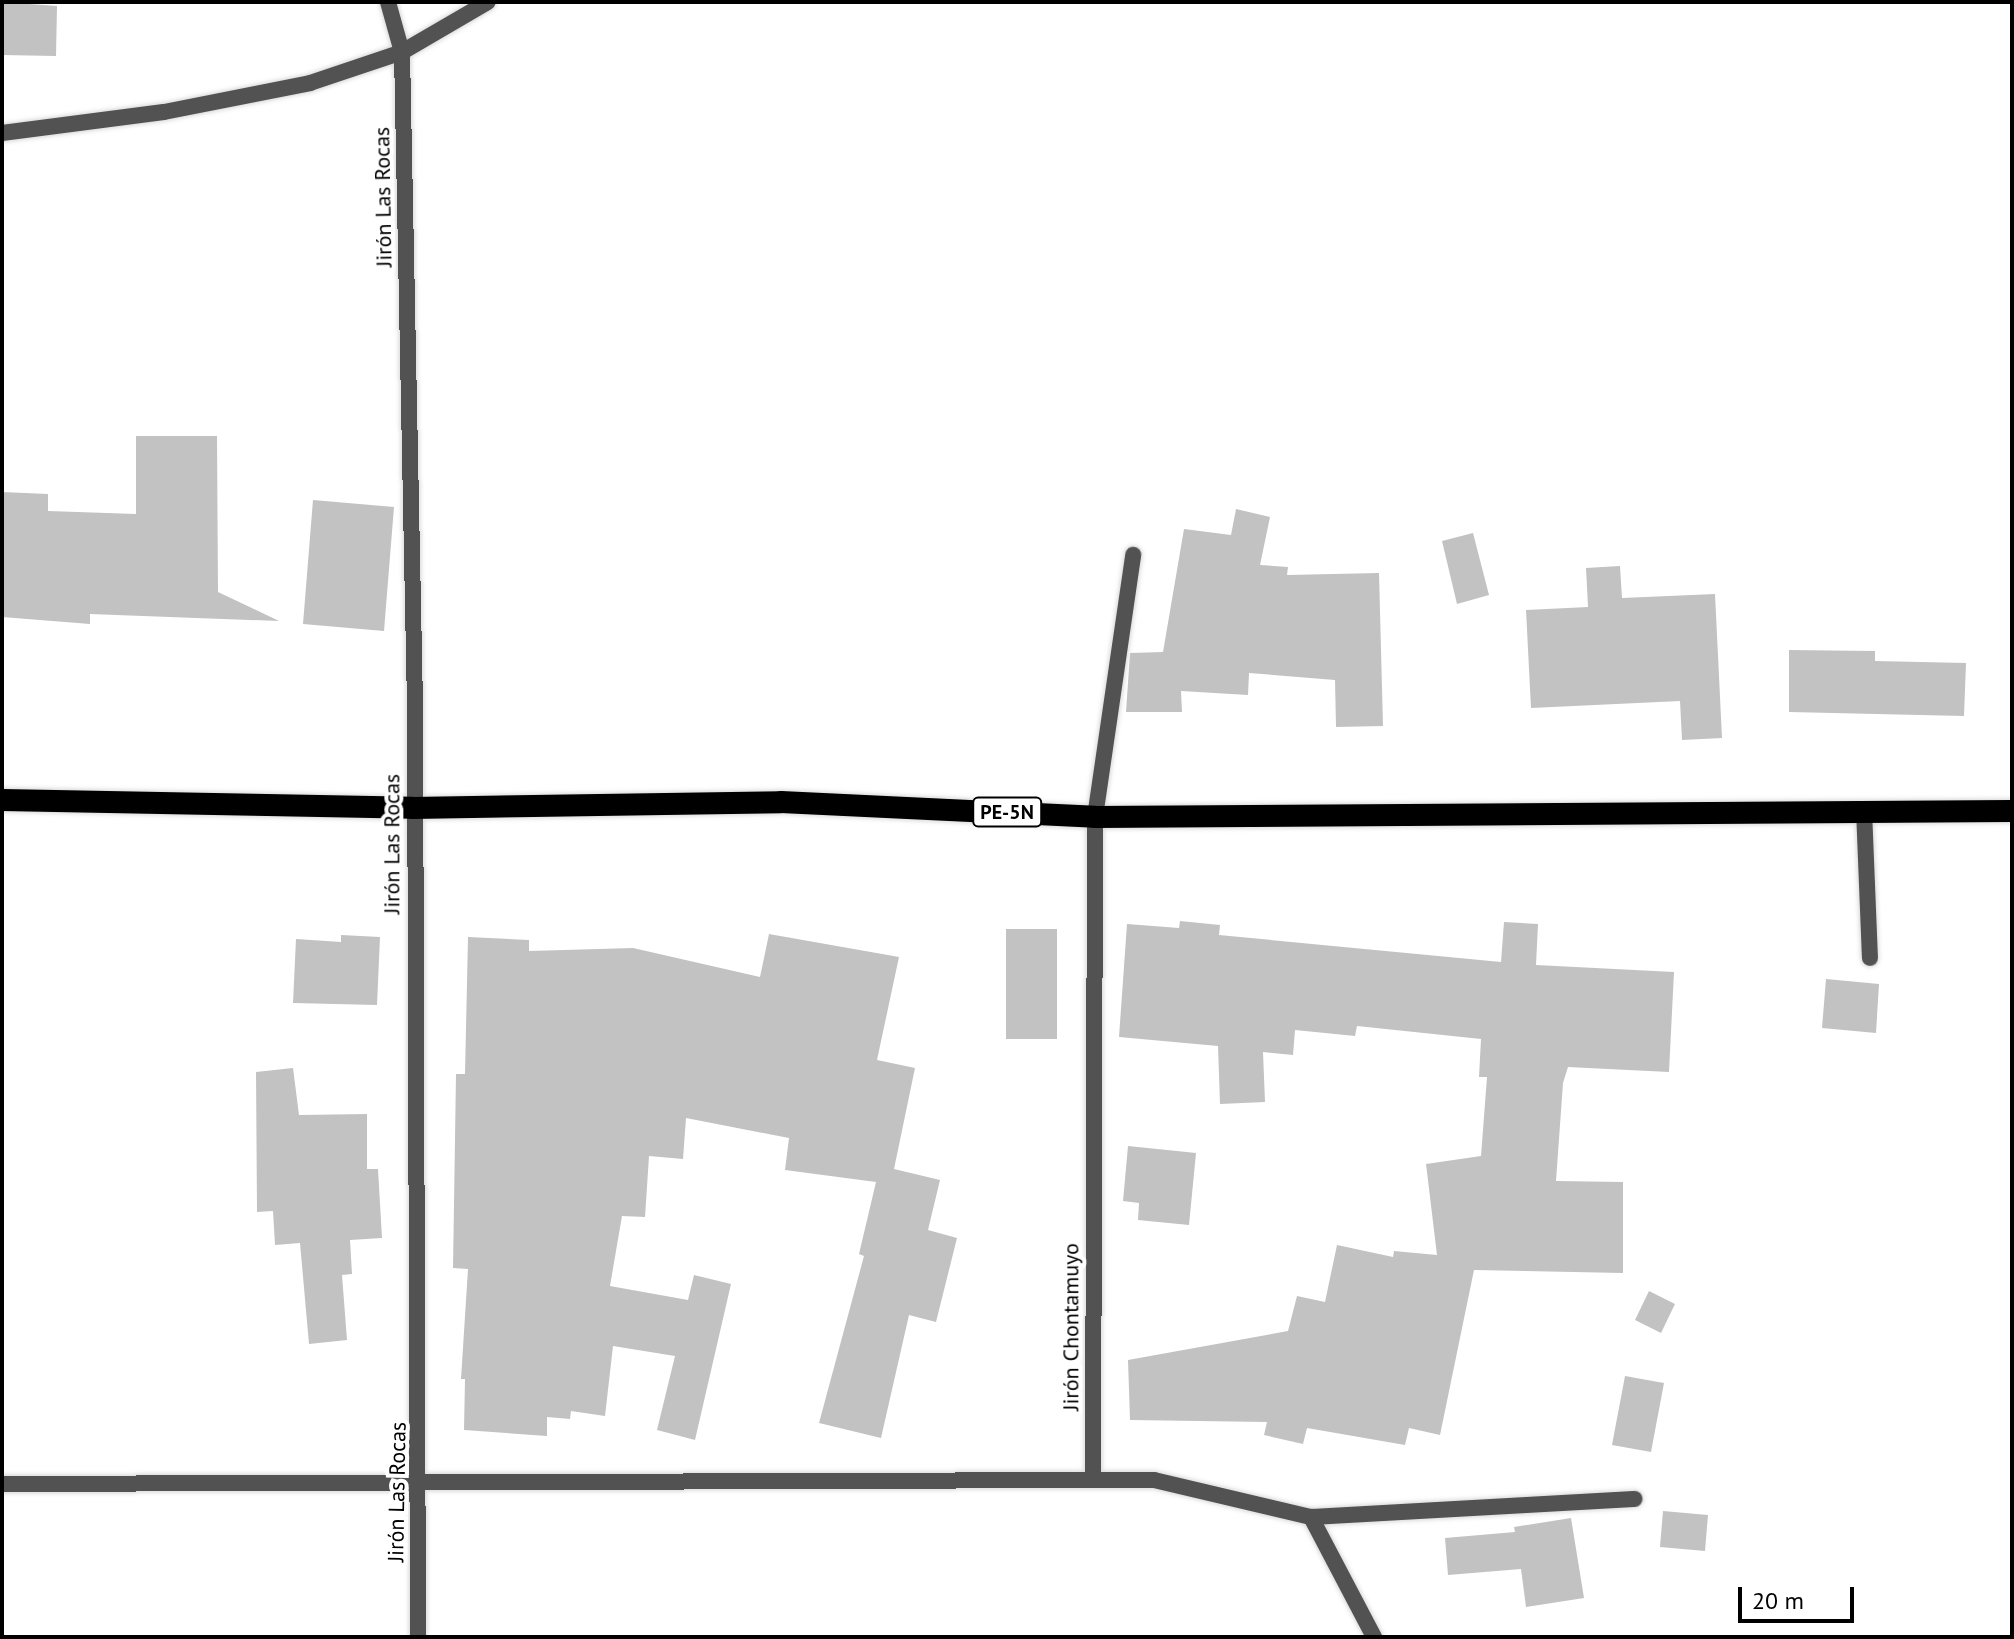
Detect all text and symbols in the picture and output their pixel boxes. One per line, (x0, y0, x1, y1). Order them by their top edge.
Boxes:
street label: Jirón Las Rocas (369, 127, 397, 267)
street label: Jirón Las Rocas (379, 774, 405, 914)
road number: PE-5N (971, 796, 1043, 828)
street label: Jirón Chontamuyo (1058, 1243, 1084, 1411)
street label: Jirón Las Rocas (383, 1422, 411, 1562)
scale bar (1742, 1571, 1858, 1621)
text: 20 m (1752, 1585, 1804, 1616)

